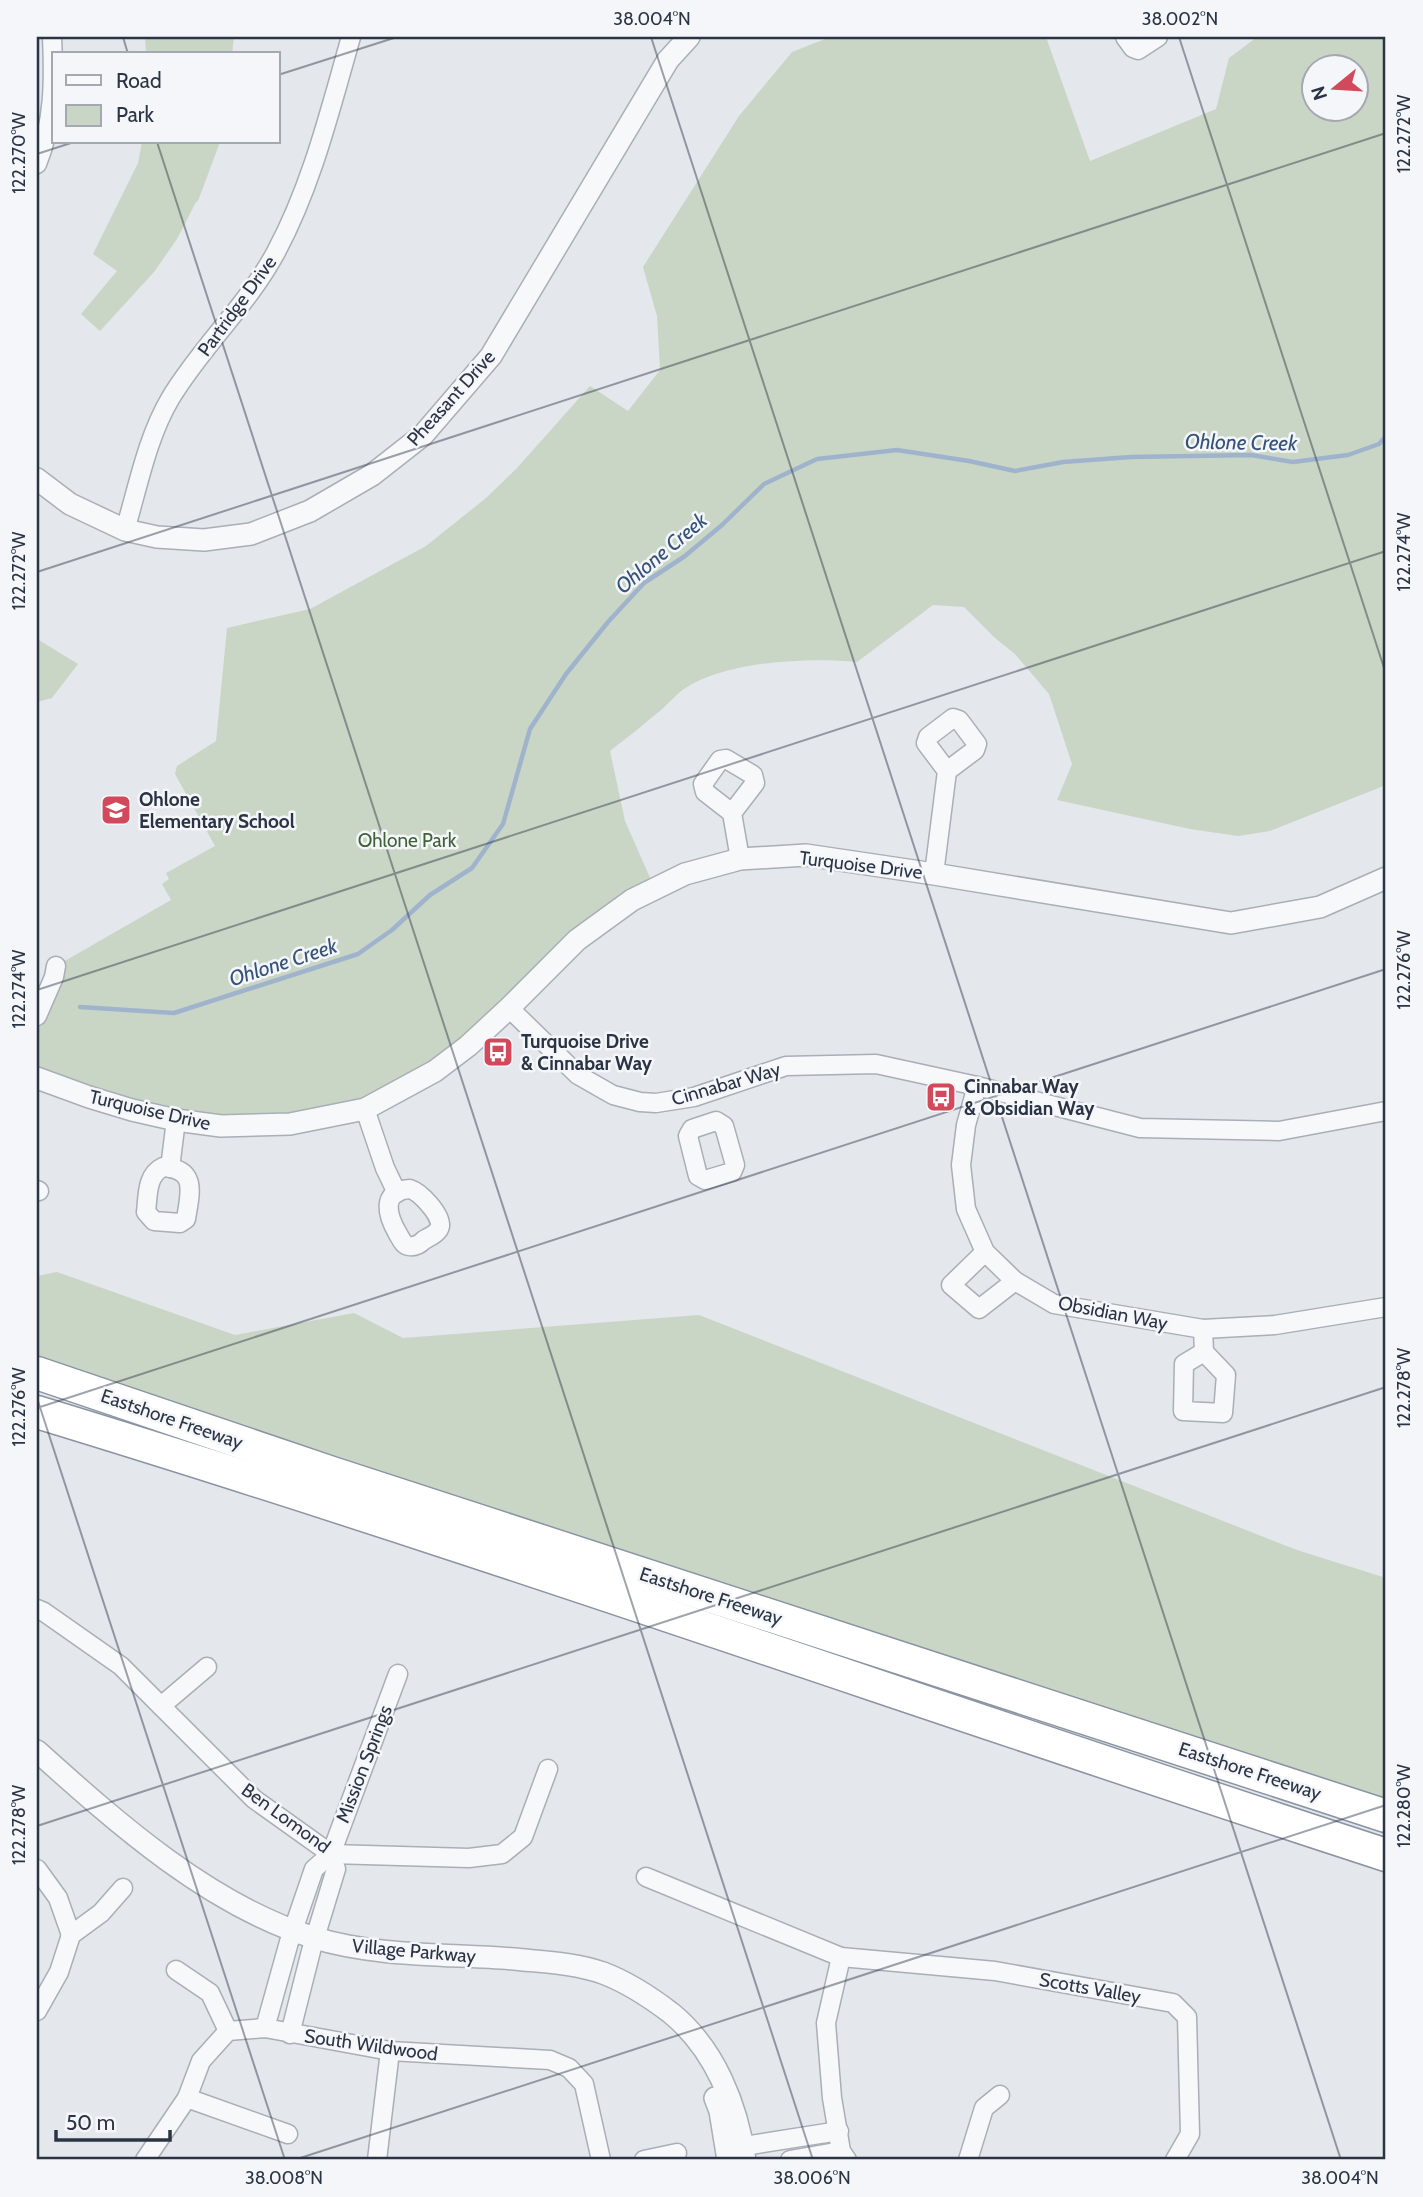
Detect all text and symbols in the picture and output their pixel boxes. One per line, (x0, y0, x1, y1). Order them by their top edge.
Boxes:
text: 38.004°N (613, 8, 691, 30)
text: 38.002°N (1142, 8, 1218, 30)
legend (52, 52, 280, 144)
north arrow (1300, 52, 1370, 122)
text: Road (116, 68, 162, 93)
text: N (1306, 83, 1332, 103)
text: 122.272°W (1393, 95, 1415, 173)
text: Park (116, 102, 154, 127)
text: 122.270°W (8, 112, 30, 194)
street label: Partridge Drive (193, 251, 281, 361)
street label: Pheasant Drive (402, 345, 500, 451)
water label: Ohlone Creek (1185, 429, 1298, 455)
water label: Ohlone Creek (610, 507, 713, 599)
text: 122.274°W (1393, 513, 1415, 591)
text: 122.272°W (8, 532, 30, 610)
place label: Ohlone Elementary School (139, 788, 295, 833)
school or university icon: Ohlone Elementary School (99, 793, 133, 827)
park label: Ohlone Park (358, 829, 457, 852)
street label: Turquoise Drive (798, 846, 924, 884)
text: 122.276°W (1393, 931, 1415, 1009)
water label: Ohlone Creek (226, 932, 341, 991)
text: 122.274°W (8, 950, 30, 1028)
place label: Turquoise Drive & Cinnabar Way (521, 1030, 653, 1075)
bus stop icon: Turquoise Drive & Cinnabar Way (481, 1035, 515, 1069)
street label: Cinnabar Way (669, 1057, 783, 1111)
place label: Cinnabar Way & Obsidian Way (964, 1075, 1095, 1120)
bus stop icon: Cinnabar Way & Obsidian Way (924, 1080, 958, 1114)
street label: Turquoise Drive (87, 1085, 213, 1135)
street label: Obsidian Way (1056, 1291, 1170, 1335)
text: 122.278°W (1393, 1348, 1415, 1428)
text: 122.276°W (8, 1368, 30, 1446)
street label: Eastshore Freeway (98, 1384, 246, 1454)
street label: Eastshore Freeway (637, 1562, 786, 1630)
street label: Mission Springs (331, 1702, 397, 1826)
street label: Eastshore Freeway (1176, 1737, 1325, 1805)
text: 122.280°W (1393, 1764, 1415, 1848)
street label: Ben Lomond (237, 1778, 335, 1858)
text: 122.278°W (8, 1785, 30, 1865)
street label: Village Parkway (351, 1934, 477, 1968)
street label: Scotts Valley (1037, 1968, 1143, 2008)
street label: South Wildwood (303, 2024, 439, 2066)
scale bar (56, 2099, 170, 2143)
text: 50 m (66, 2110, 115, 2135)
text: 38.008°N (245, 2167, 323, 2189)
text: 38.006°N (773, 2167, 851, 2189)
text: 38.004°N (1301, 2167, 1379, 2189)

